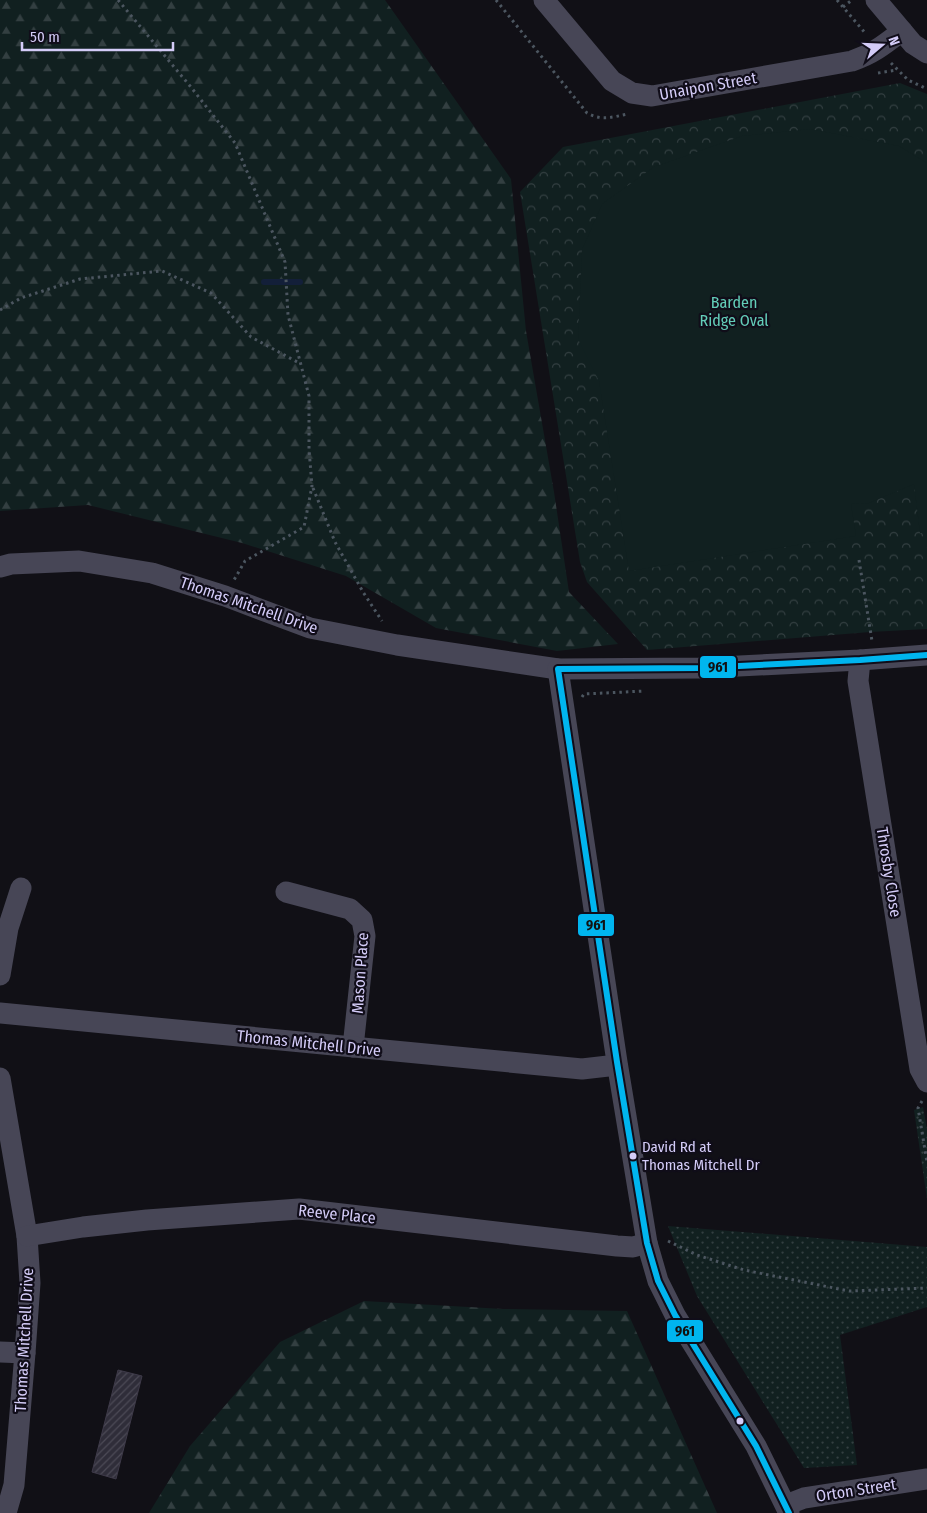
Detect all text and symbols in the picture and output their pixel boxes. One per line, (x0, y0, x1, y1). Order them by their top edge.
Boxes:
scale bar (22, 20, 174, 52)
north arrow (857, 20, 907, 70)
text: 50 m (30, 28, 60, 46)
text: N (884, 34, 903, 48)
street label: Unaipon Street (658, 68, 759, 104)
park label: Barden Ridge Oval (699, 293, 769, 330)
street label: Thomas Mitchell Drive (178, 572, 321, 638)
line badge: 961 (699, 655, 737, 679)
text: 961 (708, 659, 728, 676)
street label: Throsby Close (873, 826, 906, 918)
line badge: 961 (577, 913, 615, 937)
text: 961 (586, 917, 606, 934)
street label: Mason Place (348, 932, 372, 1014)
street label: Thomas Mitchell Drive (236, 1026, 382, 1060)
place label: David Rd at Thomas Mitchell Dr (642, 1138, 760, 1174)
marker: David Rd at Thomas Mitchell Dr (628, 1151, 638, 1161)
street label: Reeve Place (297, 1200, 377, 1228)
street label: Thomas Mitchell Drive (11, 1267, 37, 1413)
line badge: 961 (666, 1319, 704, 1343)
text: 961 (675, 1323, 695, 1340)
unlabelled marker (735, 1416, 745, 1426)
street label: Orton Street (815, 1474, 898, 1506)

